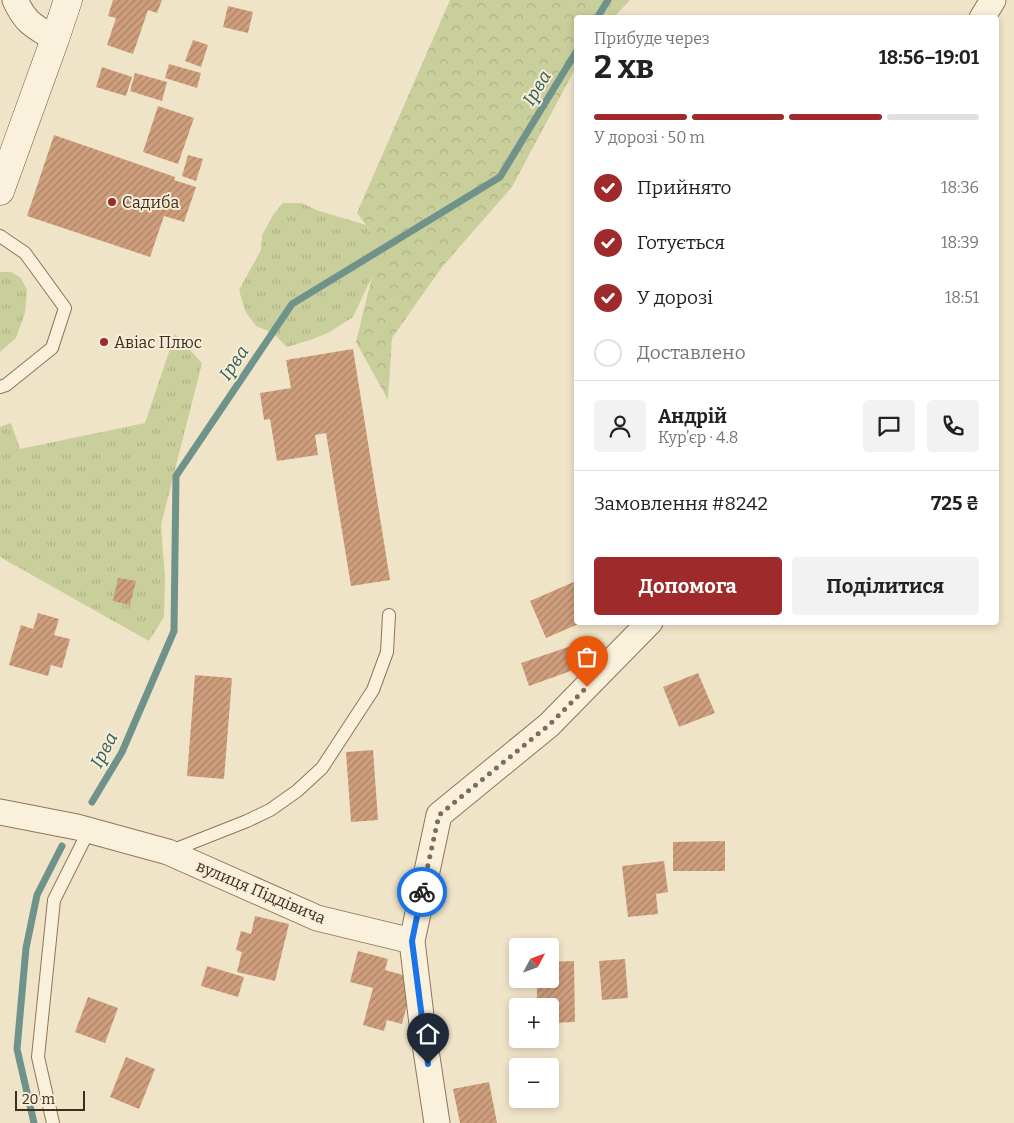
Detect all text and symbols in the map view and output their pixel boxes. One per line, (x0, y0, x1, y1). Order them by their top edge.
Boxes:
text: Прибуде через (594, 29, 710, 48)
text: 18:56–19:01 (879, 46, 979, 69)
text: 2 хв (594, 48, 654, 86)
water label: Ірва (518, 66, 556, 110)
text: У дорозі · 50 m (594, 128, 705, 147)
icon: check (594, 174, 622, 202)
text: Прийнято (637, 176, 731, 199)
text: 18:36 (941, 178, 979, 197)
place label: Садиба (122, 193, 179, 212)
marker: Садиба (106, 196, 118, 208)
icon: check (594, 229, 622, 257)
text: Готується (637, 231, 725, 254)
text: 18:39 (941, 233, 979, 252)
icon: check (594, 284, 622, 312)
text: У дорозі (637, 286, 713, 309)
text: 18:51 (945, 288, 979, 307)
place label: Авіас Плюс (114, 333, 202, 352)
marker: Авіас Плюс (98, 336, 110, 348)
water label: Ірва (214, 341, 254, 385)
text: Доставлено (637, 341, 746, 364)
button: person (594, 400, 646, 452)
button: chat (863, 400, 915, 452)
button: phone (927, 400, 979, 452)
text: Андрій (658, 405, 727, 428)
text: Кур’єр · 4.8 (658, 428, 738, 447)
text: Замовлення #8242 (594, 492, 768, 515)
text: 725 ₴ (931, 492, 979, 515)
button: Допомога (594, 557, 782, 615)
button: Поділитися (792, 557, 979, 615)
pin (566, 636, 608, 687)
icon: bag (573, 643, 601, 671)
water label: Ірва (86, 728, 122, 772)
street label: вулиця Піддівича (193, 856, 329, 928)
courier (397, 867, 447, 917)
icon: bike (408, 878, 436, 906)
north arrow (509, 938, 559, 988)
map controls (509, 938, 559, 1108)
button: + (509, 998, 559, 1048)
pin (407, 1013, 449, 1064)
icon: home (414, 1020, 442, 1048)
button: − (509, 1058, 559, 1108)
scale bar (15, 1088, 85, 1111)
text: 20 m (22, 1091, 55, 1108)

